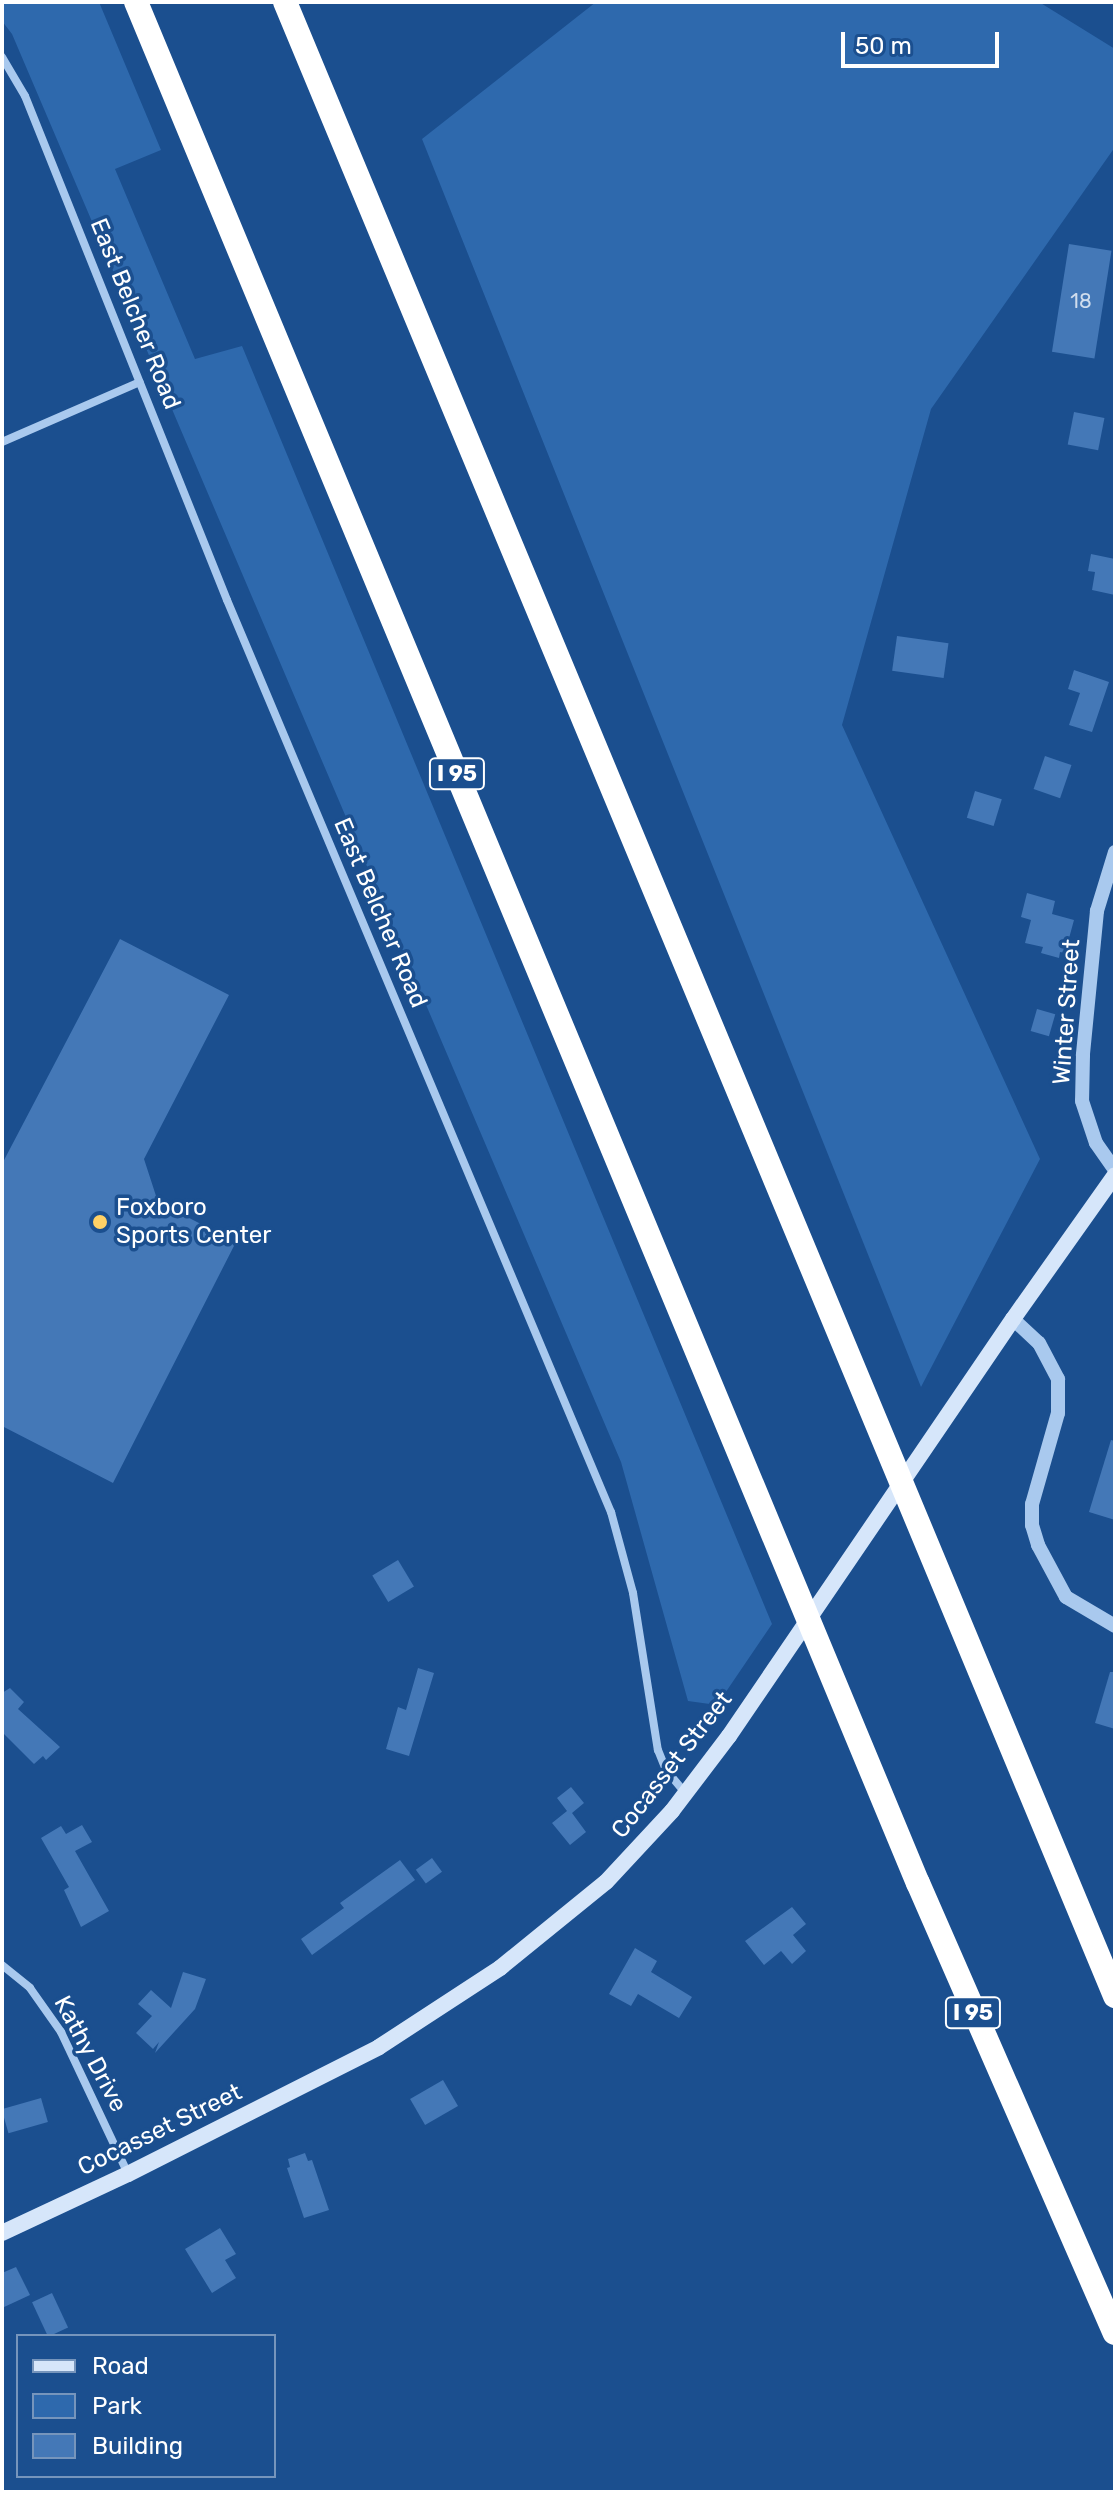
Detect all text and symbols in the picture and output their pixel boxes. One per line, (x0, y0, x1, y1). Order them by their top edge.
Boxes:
scale bar (845, 16, 1003, 66)
text: 50 m (855, 32, 912, 60)
street label: East Belcher Road (83, 214, 187, 414)
house number: 18 (1070, 289, 1092, 313)
road number: I 95 (427, 756, 487, 792)
street label: East Belcher Road (327, 814, 433, 1012)
street label: Winter Street (1048, 938, 1086, 1086)
place label: Foxboro Sports Center (116, 1194, 271, 1250)
marker: Foxboro Sports Center (91, 1213, 109, 1231)
street label: Cocasset Street (606, 1686, 738, 1844)
street label: Kathy Drive (47, 1991, 133, 2117)
road number: I 95 (943, 1995, 1003, 2031)
street label: Cocasset Street (73, 2078, 247, 2182)
legend (16, 2334, 276, 2478)
text: Road (92, 2352, 149, 2380)
text: Park (92, 2392, 142, 2420)
text: Building (92, 2432, 183, 2460)

